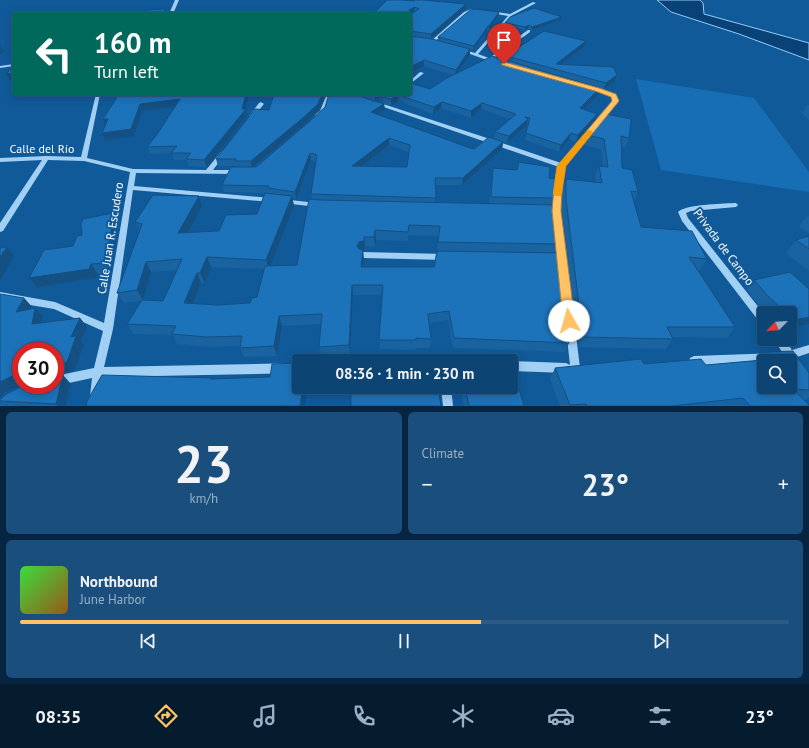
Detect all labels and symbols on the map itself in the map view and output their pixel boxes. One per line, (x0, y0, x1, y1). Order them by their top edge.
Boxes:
pin (487, 23, 521, 64)
street label: Calle del Río (10, 141, 74, 156)
street label: Calle Juan R. Escudero (94, 181, 126, 295)
street label: Privada de Campo (690, 206, 758, 288)
position arrow (548, 300, 590, 342)
north arrow (757, 306, 797, 346)
speed limit sign: 30 (12, 342, 64, 394)

